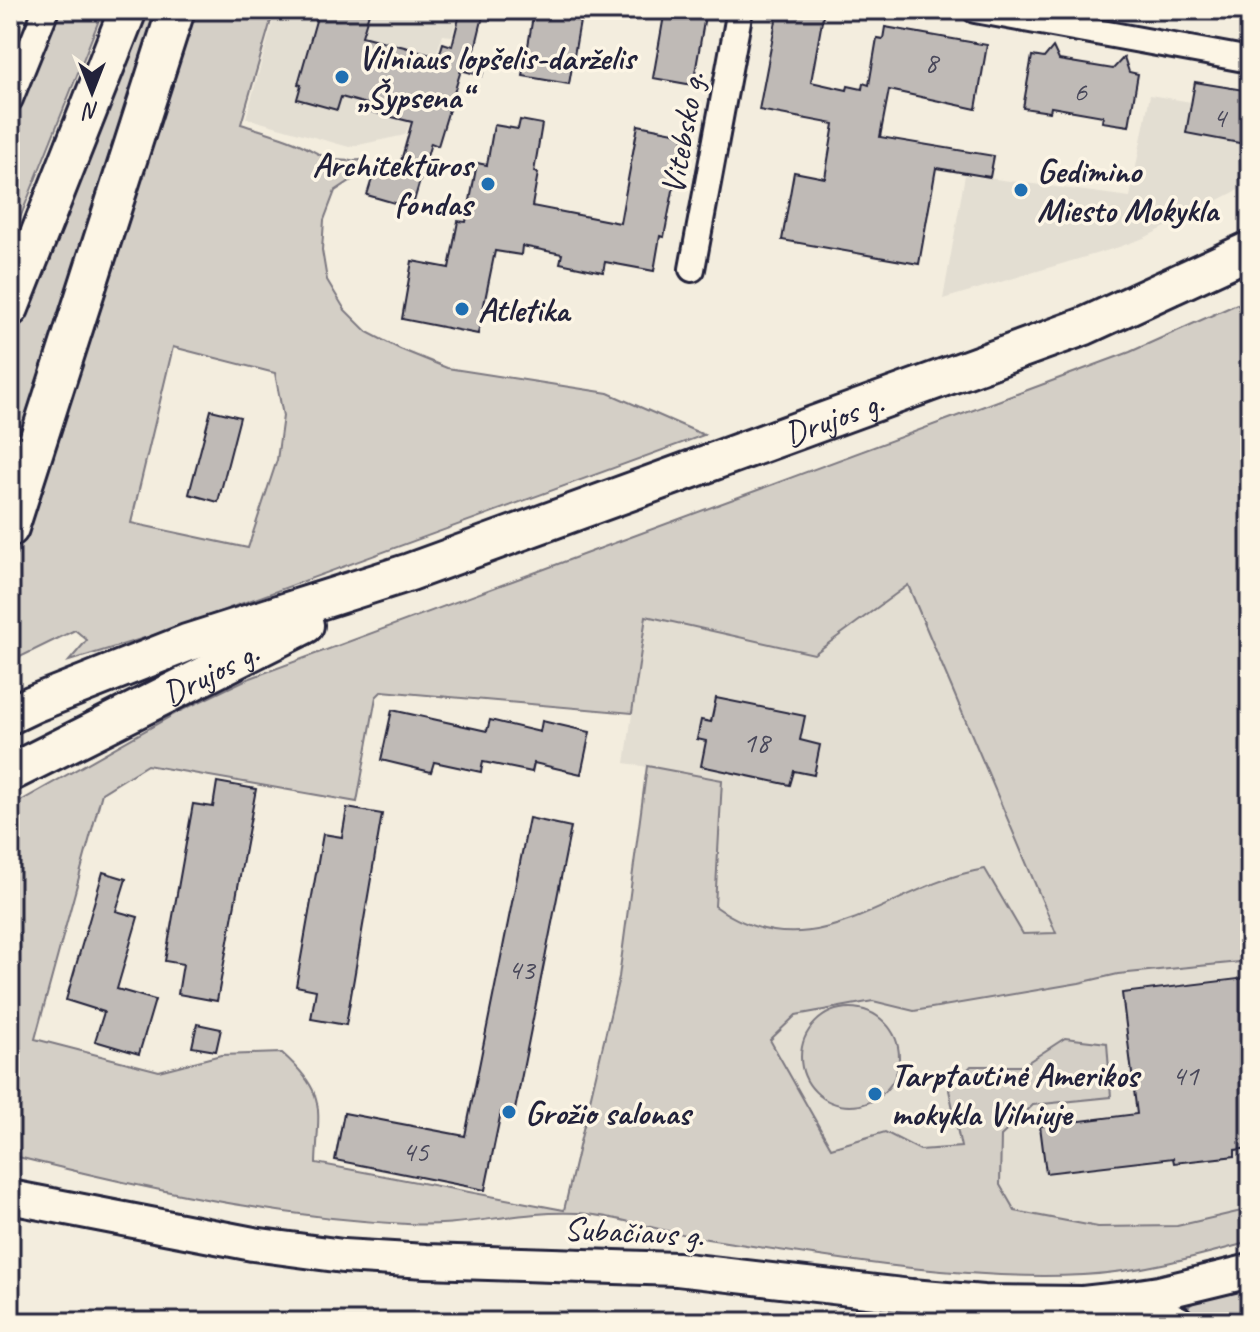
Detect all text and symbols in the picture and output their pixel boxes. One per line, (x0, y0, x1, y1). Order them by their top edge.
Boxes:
place label: Vilniaus lopšelis-darželis „Šypsena“ (358, 36, 638, 118)
house number: 8 (924, 43, 940, 81)
north arrow (52, 52, 132, 132)
marker: Vilniaus lopšelis-darželis „Šypsena“ (333, 68, 351, 86)
street label: Vitebsko g. (651, 68, 714, 197)
house number: 6 (1073, 72, 1088, 110)
text: N (82, 97, 99, 125)
house number: 4 (1212, 98, 1228, 136)
place label: Architektūros fondas (312, 143, 475, 225)
place label: Gedimino Miesto Mokykla (1037, 149, 1221, 231)
marker: Architektūros fondas (479, 175, 497, 193)
marker: Gedimino Miesto Mokykla (1012, 181, 1030, 199)
place label: Atletika (478, 288, 572, 331)
marker: Atletika (453, 300, 471, 318)
street label: Drujos g. (778, 380, 889, 456)
street label: Drujos g. (155, 631, 266, 715)
house number: 18 (743, 723, 772, 761)
house number: 43 (508, 950, 537, 988)
place label: Tarptautinė Amerikos mokykla Vilniuje (891, 1053, 1142, 1135)
house number: 41 (1172, 1056, 1200, 1094)
marker: Tarptautinė Amerikos mokykla Vilniuje (866, 1085, 884, 1103)
place label: Grožio salonas (525, 1091, 693, 1134)
marker: Grožio salonas (500, 1103, 518, 1121)
house number: 45 (402, 1132, 430, 1170)
street label: Subačiaus g. (563, 1206, 705, 1257)

